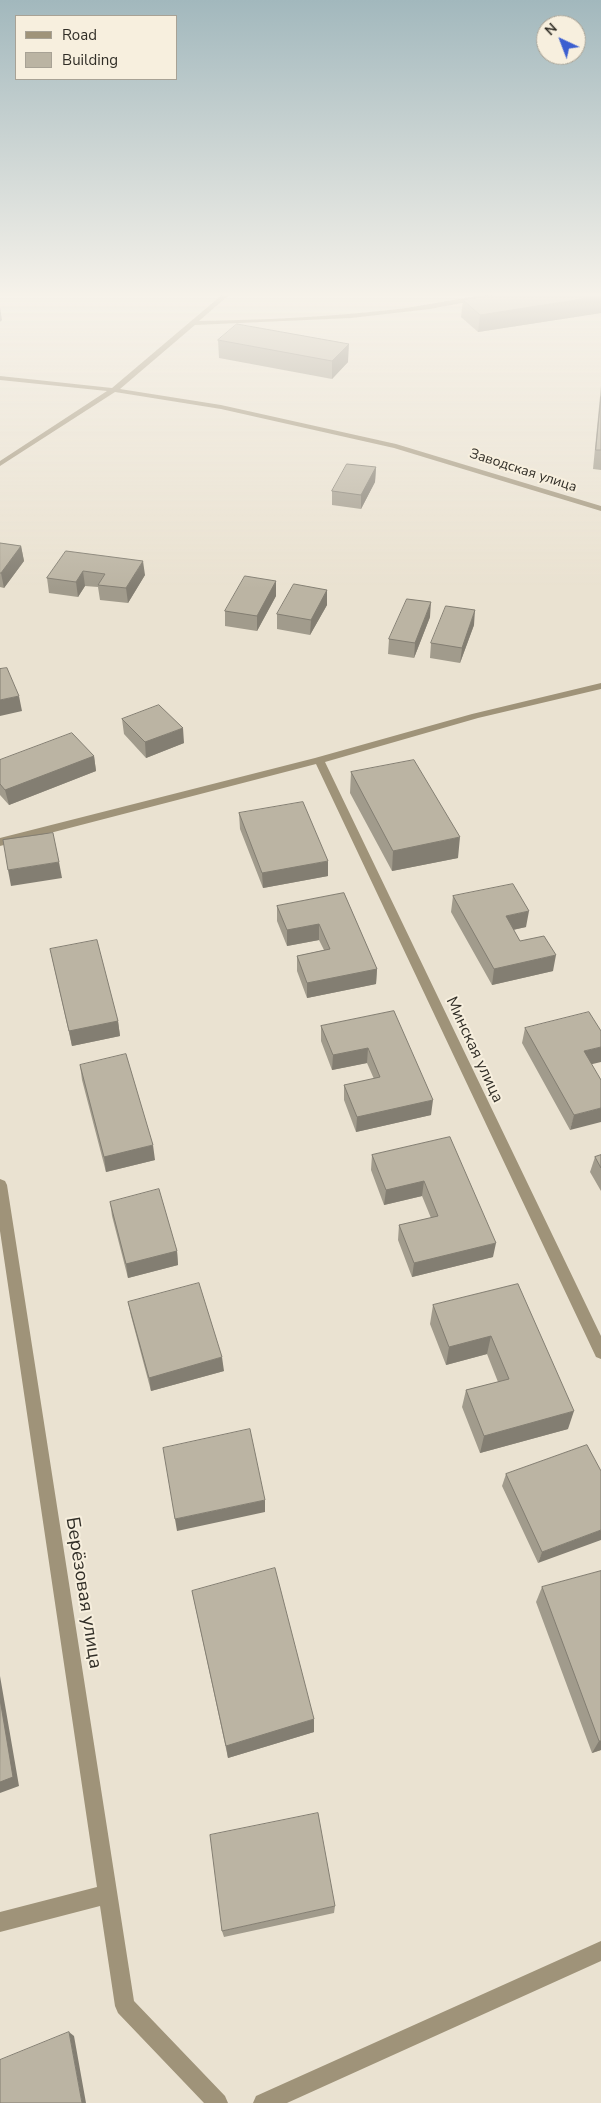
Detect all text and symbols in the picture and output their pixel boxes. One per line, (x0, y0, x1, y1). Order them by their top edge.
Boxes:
legend (15, 15, 178, 80)
north arrow (536, 15, 586, 65)
text: N (541, 19, 561, 40)
text: Road (62, 25, 97, 45)
text: Building (62, 50, 118, 70)
street label: Заводская улица (467, 446, 579, 496)
street label: Минская улица (441, 994, 507, 1106)
street label: Берёзовая улица (60, 1515, 106, 1671)

